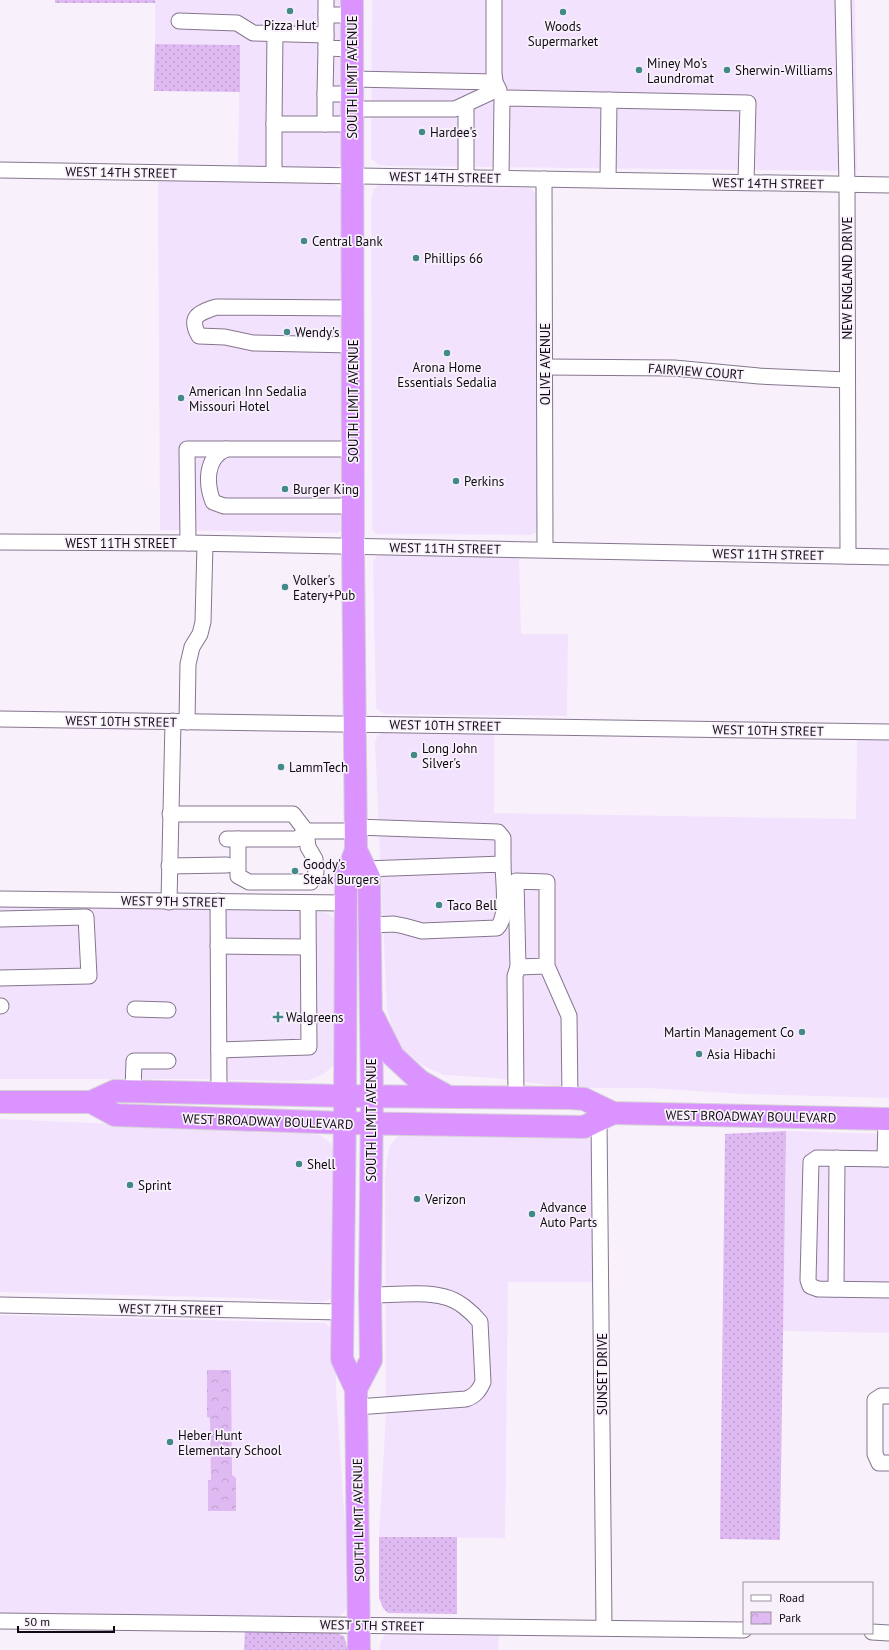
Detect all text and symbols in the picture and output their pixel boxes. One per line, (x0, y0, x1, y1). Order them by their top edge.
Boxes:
marker: Pizza Hut (285, 6, 295, 16)
marker: Woods Supermarket (558, 7, 568, 17)
street label: SOUTH LIMIT AVENUE (344, 15, 361, 139)
place label: Pizza Hut (264, 17, 317, 34)
place label: Woods Supermarket (528, 18, 599, 50)
place label: Miney Mo's Laundromat (647, 55, 714, 87)
place label: Sherwin-Williams (735, 62, 833, 79)
marker: Miney Mo's Laundromat (634, 65, 644, 75)
marker: Sherwin-Williams (722, 65, 732, 75)
place label: Hardee's (430, 124, 477, 141)
marker: Hardee's (417, 127, 427, 137)
street label: WEST 14TH STREET (65, 163, 177, 182)
street label: WEST 14TH STREET (389, 168, 501, 187)
street label: WEST 14TH STREET (712, 174, 824, 193)
street label: NEW ENGLAND DRIVE (839, 217, 856, 339)
place label: Central Bank (312, 233, 383, 250)
marker: Central Bank (299, 236, 309, 246)
place label: Phillips 66 (424, 250, 483, 267)
marker: Phillips 66 (411, 253, 421, 263)
street label: OLIVE AVENUE (537, 323, 554, 405)
place label: Wendy's (295, 324, 340, 341)
marker: Wendy's (282, 327, 292, 337)
street label: SOUTH LIMIT AVENUE (345, 339, 362, 463)
marker: Arona Home Essentials Sedalia (442, 348, 452, 358)
place label: Arona Home Essentials Sedalia (397, 359, 497, 391)
street label: FAIRVIEW COURT (648, 360, 744, 383)
place label: American Inn Sedalia Missouri Hotel (189, 383, 307, 415)
marker: American Inn Sedalia Missouri Hotel (176, 393, 186, 403)
place label: Perkins (464, 473, 504, 490)
marker: Perkins (451, 476, 461, 486)
place label: Burger King (293, 481, 359, 498)
marker: Burger King (280, 484, 290, 494)
street label: WEST 11TH STREET (65, 535, 177, 552)
street label: WEST 11TH STREET (389, 539, 501, 558)
street label: WEST 11TH STREET (712, 545, 824, 564)
place label: Volker's Eatery+Pub (292, 572, 355, 604)
marker: Volker's Eatery+Pub (280, 582, 290, 592)
street label: WEST 10TH STREET (65, 712, 177, 731)
street label: WEST 10TH STREET (389, 716, 501, 735)
street label: WEST 10TH STREET (712, 721, 824, 740)
place label: Long John Silver's (422, 740, 477, 772)
marker: Long John Silver's (409, 750, 419, 760)
place label: LammTech (289, 759, 348, 776)
marker: LammTech (276, 762, 286, 772)
place label: Goody's Steak Burgers (303, 856, 379, 888)
marker: Goody's Steak Burgers (290, 866, 300, 876)
street label: WEST 9TH STREET (121, 892, 225, 911)
place label: Taco Bell (447, 897, 497, 914)
marker: Taco Bell (434, 900, 444, 910)
place label: Walgreens (286, 1009, 344, 1026)
marker: Walgreens (273, 1012, 283, 1022)
place label: Martin Management Co (664, 1024, 794, 1041)
marker: Martin Management Co (797, 1027, 807, 1037)
place label: Asia Hibachi (707, 1046, 776, 1063)
marker: Asia Hibachi (694, 1049, 704, 1059)
street label: SOUTH LIMIT AVENUE (363, 1058, 380, 1182)
street label: WEST BROADWAY BOULEVARD (665, 1107, 837, 1126)
street label: WEST BROADWAY BOULEVARD (182, 1110, 354, 1133)
place label: Shell (307, 1156, 335, 1173)
marker: Shell (294, 1159, 304, 1169)
place label: Sprint (138, 1177, 172, 1194)
marker: Sprint (125, 1180, 135, 1190)
place label: Verizon (424, 1191, 466, 1208)
marker: Verizon (412, 1194, 422, 1204)
place label: Advance Auto Parts (540, 1199, 597, 1231)
marker: Advance Auto Parts (527, 1209, 537, 1219)
street label: WEST 7TH STREET (119, 1300, 223, 1319)
street label: SUNSET DRIVE (594, 1333, 611, 1415)
place label: Heber Hunt Elementary School (178, 1427, 282, 1459)
marker: Heber Hunt Elementary School (165, 1437, 175, 1447)
street label: SOUTH LIMIT AVENUE (349, 1458, 368, 1582)
legend (743, 1582, 873, 1634)
text: Road (779, 1590, 804, 1605)
scale bar (18, 1608, 114, 1634)
text: Park (779, 1610, 801, 1625)
text: 50 m (24, 1614, 50, 1629)
street label: WEST 5TH STREET (320, 1616, 424, 1635)

